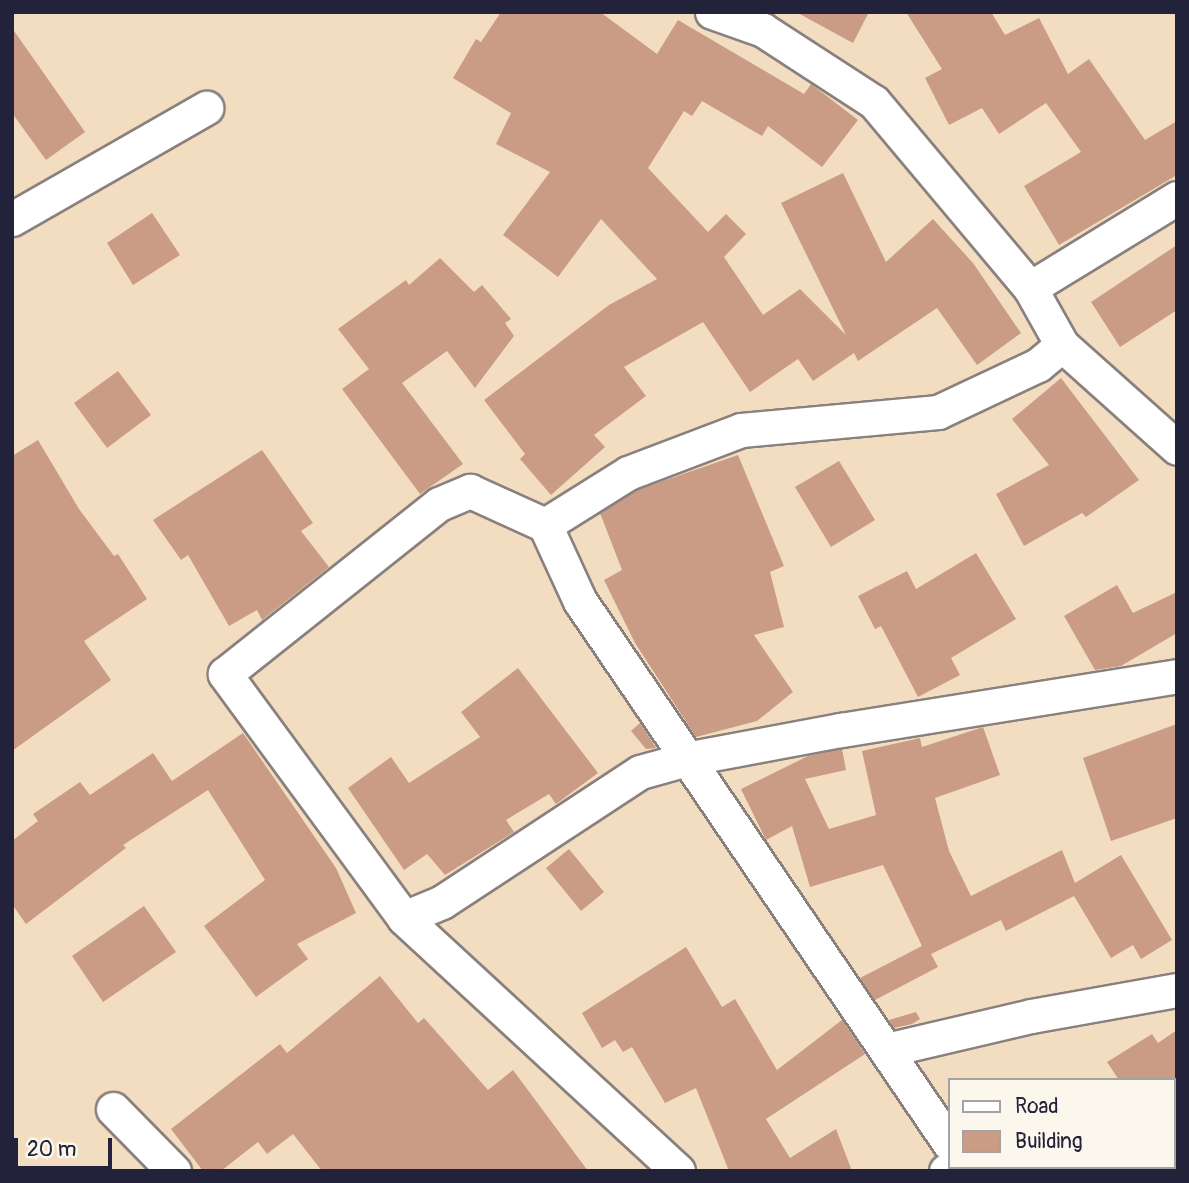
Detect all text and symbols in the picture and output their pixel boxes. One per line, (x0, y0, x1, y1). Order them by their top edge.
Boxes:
legend (948, 1078, 1175, 1169)
text: Road (1015, 1093, 1059, 1120)
scale bar (18, 1124, 116, 1168)
text: Building (1015, 1128, 1082, 1155)
text: 20 m (27, 1136, 76, 1163)

